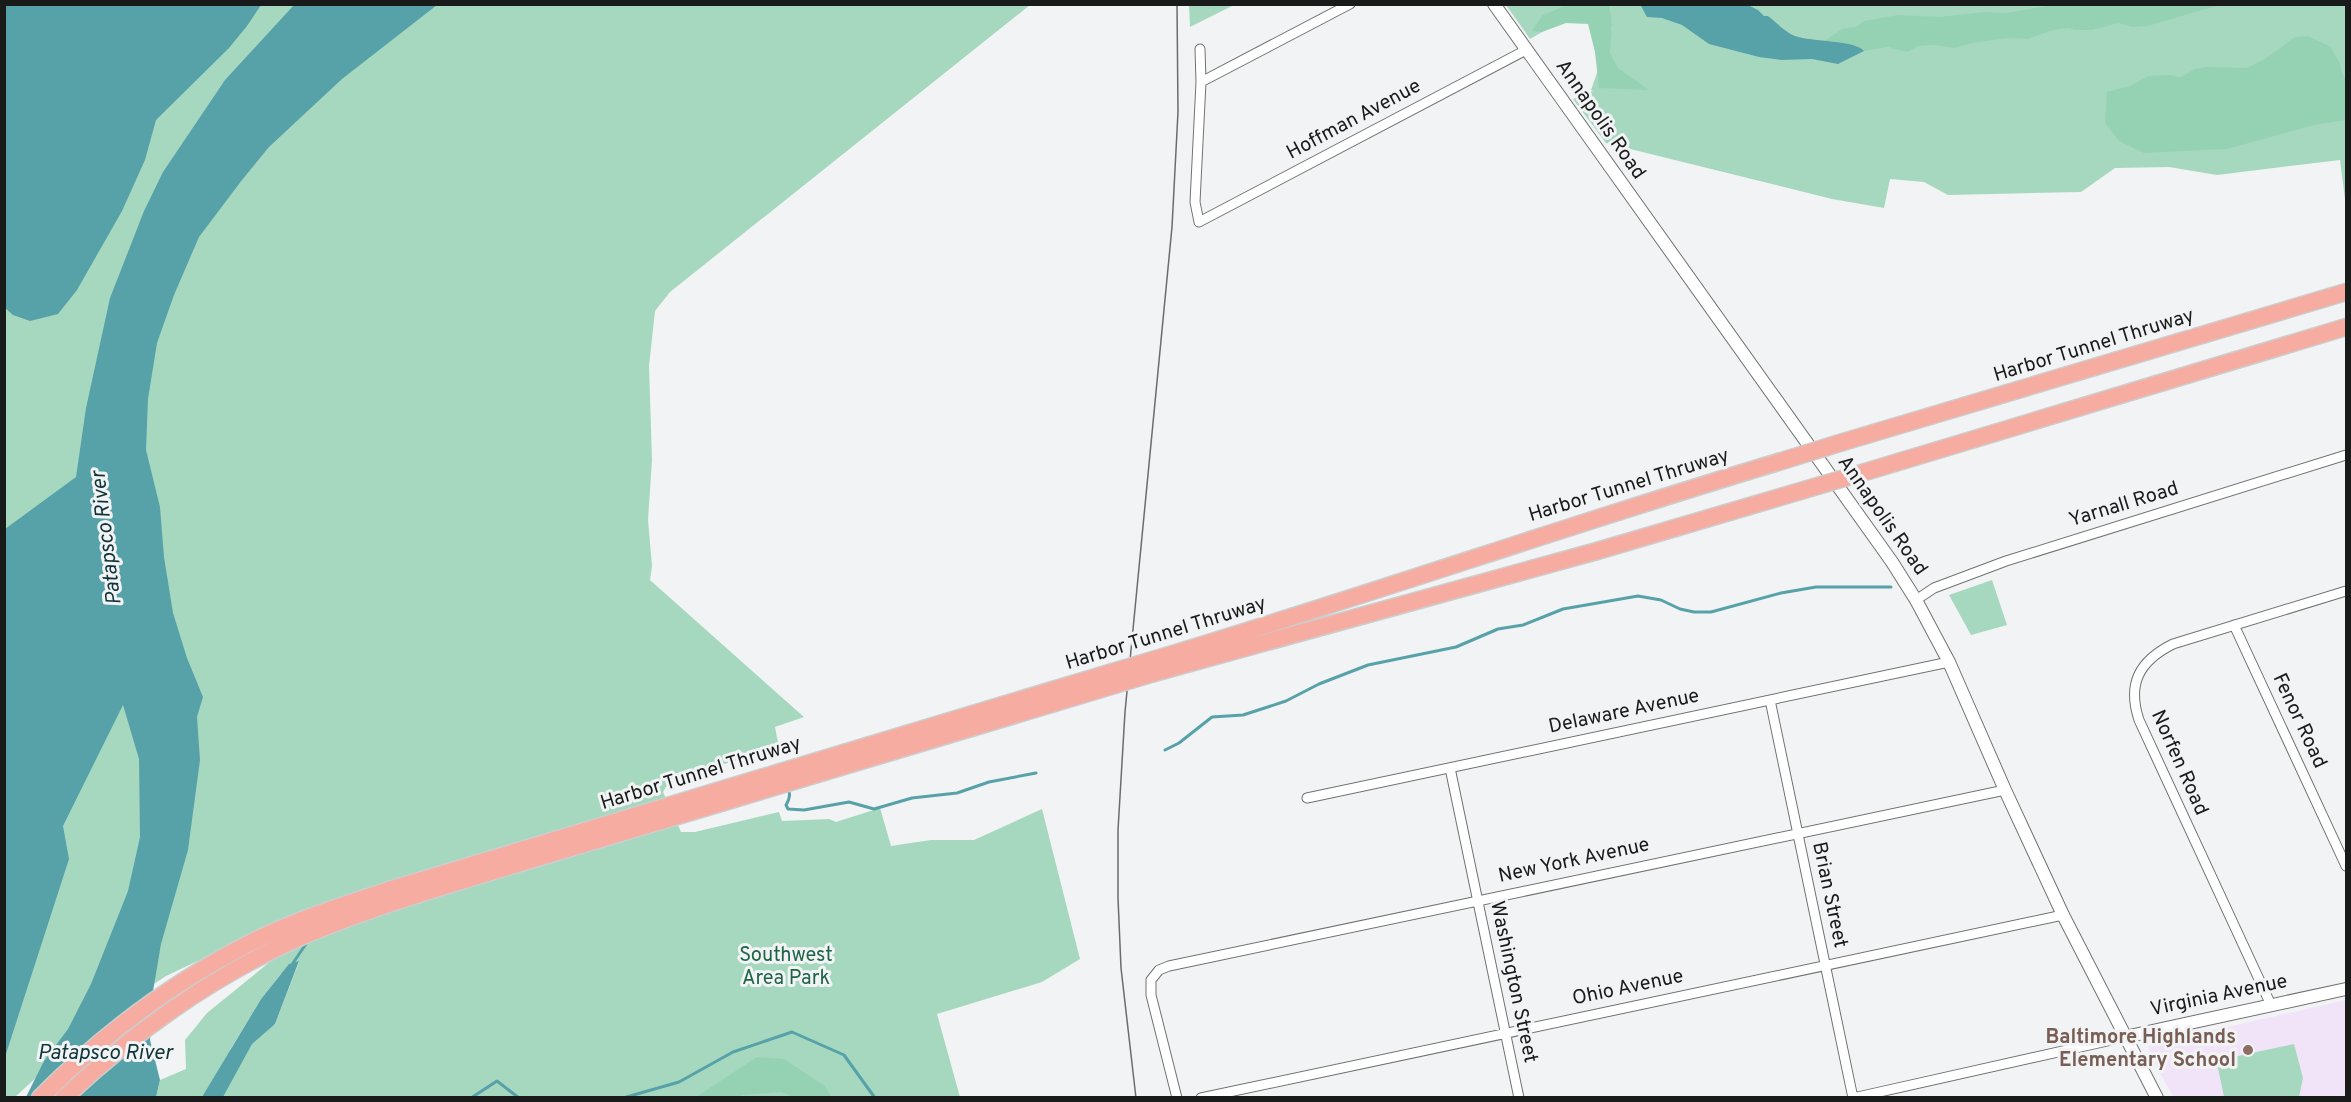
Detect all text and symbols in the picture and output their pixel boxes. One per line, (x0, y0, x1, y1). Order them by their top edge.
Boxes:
street label: Annapolis Road (1549, 55, 1651, 185)
street label: Hoffman Avenue (1282, 74, 1426, 166)
street label: Harbor Tunnel Thruway (1990, 303, 2198, 389)
street label: Harbor Tunnel Thruway (1525, 443, 1733, 529)
street label: Annapolis Road (1831, 451, 1933, 581)
water label: Patapsco River (85, 467, 129, 607)
street label: Yarnall Road (2066, 476, 2182, 534)
street label: Harbor Tunnel Thruway (1062, 591, 1270, 677)
street label: Fenor Road (2266, 669, 2332, 773)
street label: Delaware Avenue (1546, 683, 1702, 741)
street label: Norfen Road (2144, 706, 2214, 820)
street label: Harbor Tunnel Thruway (597, 731, 805, 817)
street label: New York Avenue (1496, 832, 1652, 890)
street label: Brian Street (1805, 840, 1853, 950)
street label: Washington Street (1483, 899, 1543, 1065)
park label: Southwest Area Park (739, 943, 833, 992)
street label: Ohio Avenue (1570, 964, 1686, 1012)
street label: Virginia Avenue (2148, 969, 2290, 1023)
place label: Baltimore Highlands Elementary School (2045, 1025, 2236, 1074)
water label: Patapsco River (38, 1040, 174, 1067)
marker: Baltimore Highlands Elementary School (2241, 1043, 2255, 1057)

